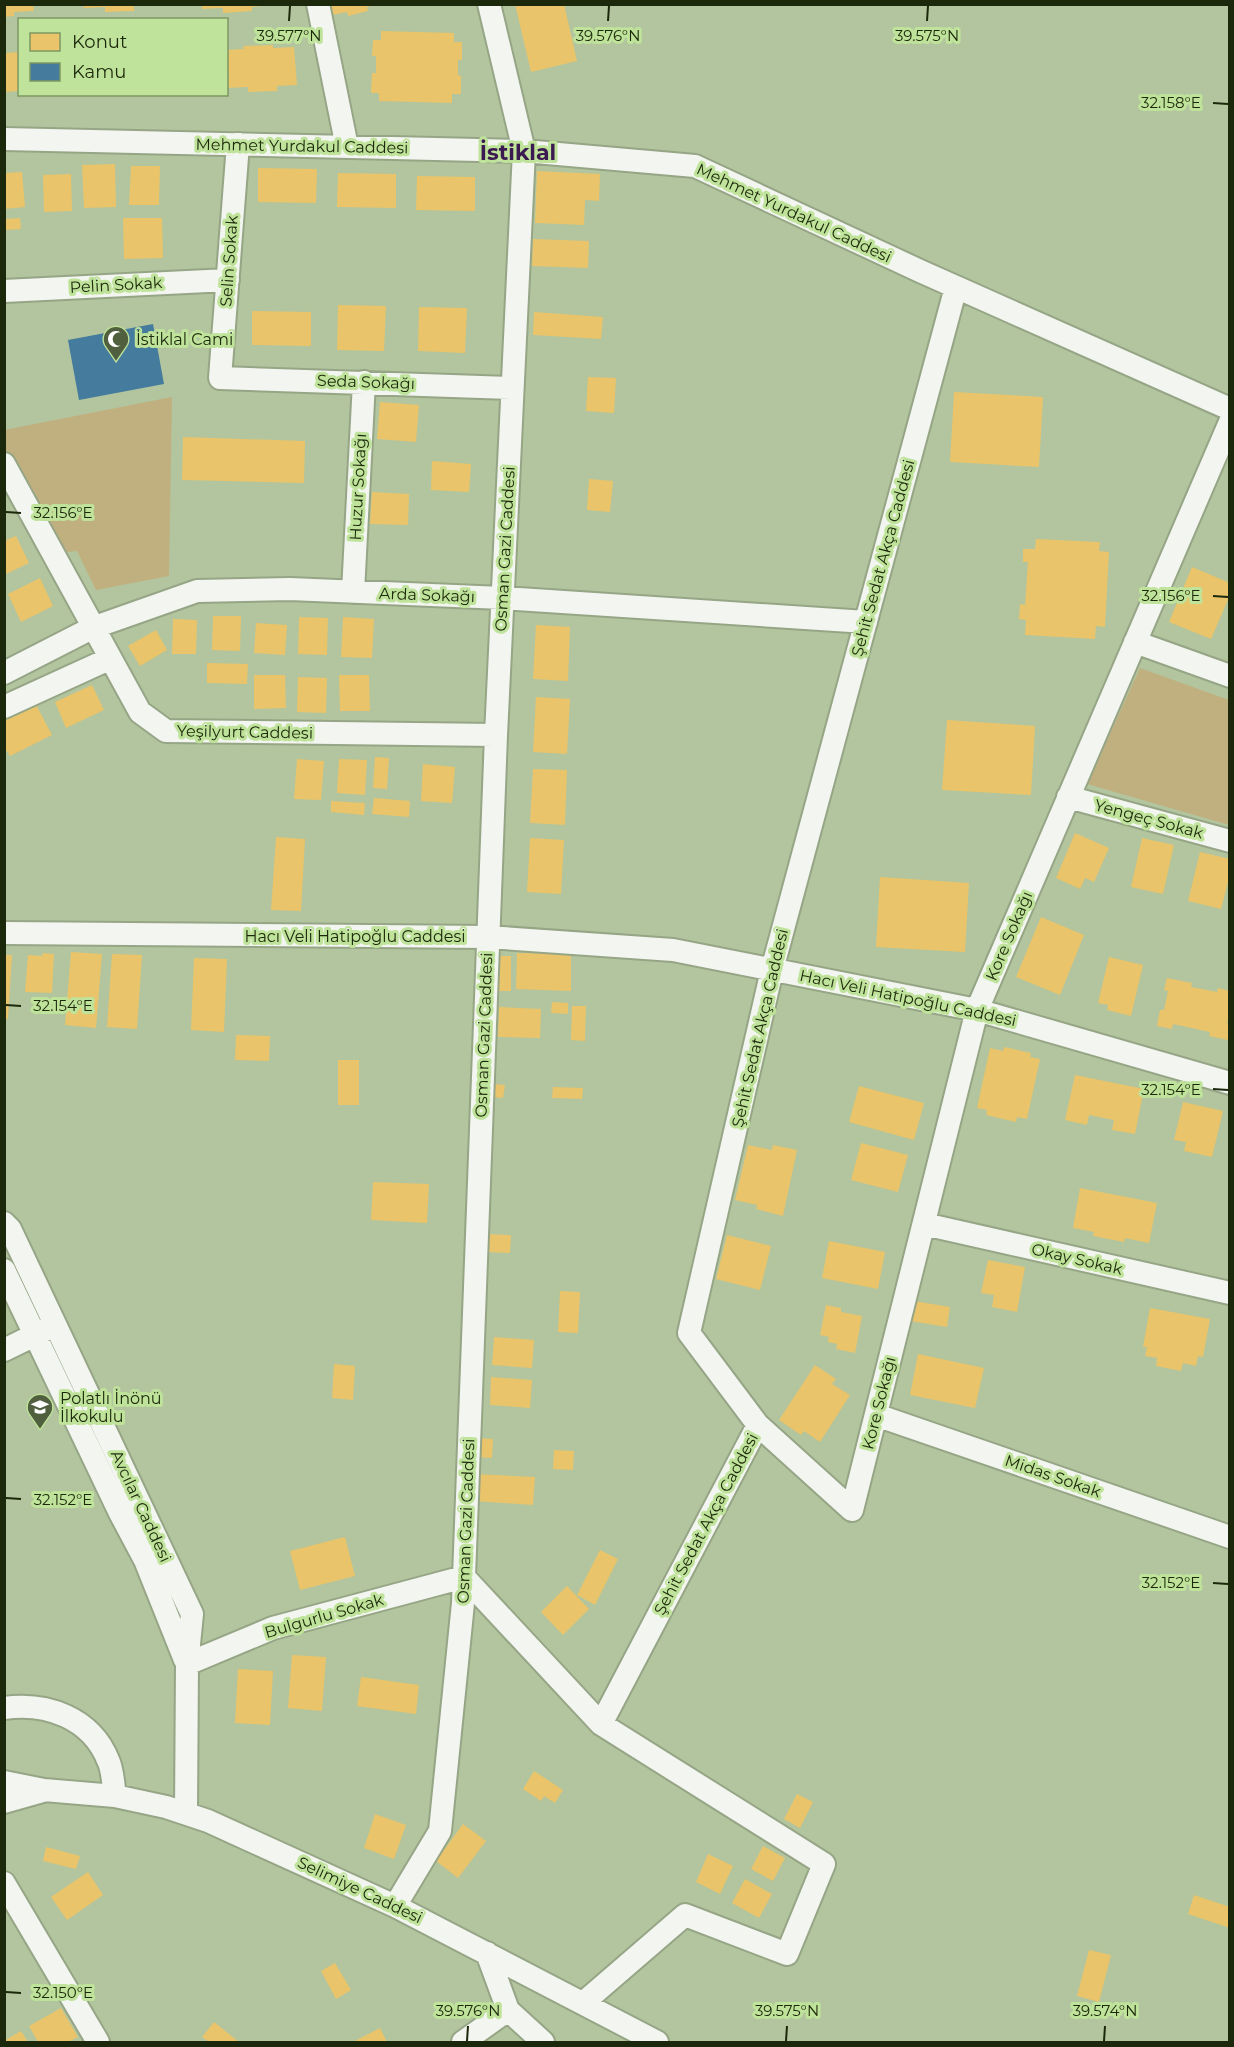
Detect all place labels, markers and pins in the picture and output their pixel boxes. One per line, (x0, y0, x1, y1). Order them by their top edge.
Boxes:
mosque icon: İstiklal Cami (101, 324, 131, 362)
place label: İstiklal Cami (136, 330, 233, 349)
place label: Polatlı İnönü İlkokulu (60, 1389, 162, 1426)
school or university icon: Polatlı İnönü İlkokulu (25, 1392, 55, 1430)

